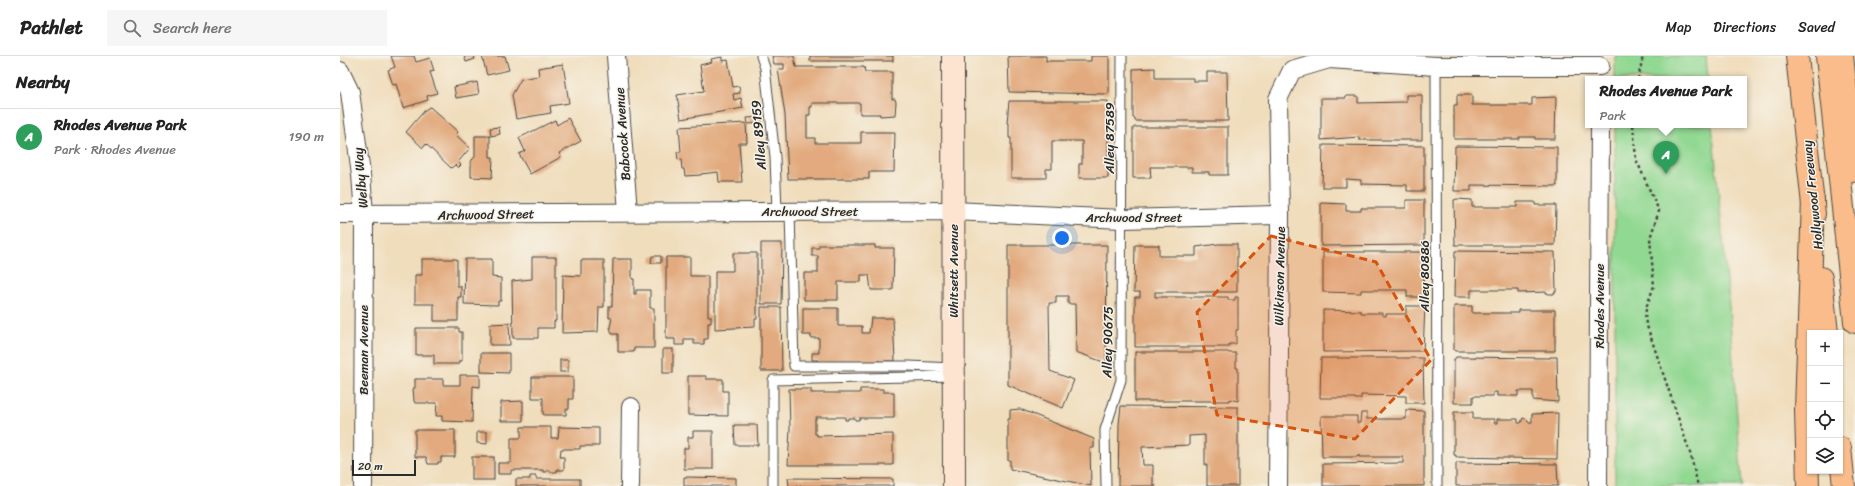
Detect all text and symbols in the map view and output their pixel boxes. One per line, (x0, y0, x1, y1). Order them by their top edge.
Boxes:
search box (107, 10, 387, 46)
text: Pathlet (20, 11, 83, 44)
text: Search here (153, 15, 232, 41)
text: Map (1665, 15, 1691, 40)
text: Directions (1713, 15, 1776, 40)
text: Saved (1798, 15, 1835, 40)
icon: search (121, 17, 143, 39)
text: Nearby (16, 67, 70, 97)
popup (1585, 76, 1747, 128)
text: Rhodes Avenue Park (1600, 78, 1732, 104)
street label: Babcock Avenue (608, 86, 637, 181)
street label: Alley 89159 (744, 99, 773, 172)
street label: Alley 87589 (1098, 102, 1121, 175)
text: Park (1600, 104, 1626, 127)
text: Rhodes Avenue Park (54, 112, 187, 138)
text: A (25, 125, 33, 148)
text: 190 m (289, 125, 324, 148)
text: Park · Rhodes Avenue (54, 138, 176, 161)
street label: Hollywood Freeway (1795, 139, 1830, 251)
pin: A (1653, 141, 1679, 174)
street label: Welby Way (346, 146, 375, 209)
street label: Archwood Street (761, 200, 859, 223)
street label: Archwood Street (436, 202, 535, 227)
street label: Archwood Street (1085, 206, 1183, 229)
street label: Whitsett Avenue (942, 224, 965, 318)
street label: Wilkinson Avenue (1267, 226, 1292, 326)
your location (1052, 228, 1072, 248)
street label: Alley 80886 (1413, 240, 1436, 313)
street label: Rhodes Avenue (1588, 263, 1611, 349)
street label: Beeman Avenue (352, 305, 375, 395)
street label: Alley 90675 (1095, 306, 1120, 379)
map controls (1807, 330, 1843, 474)
button: + (1807, 330, 1843, 366)
button: − (1807, 366, 1843, 402)
button: locate (1807, 402, 1843, 438)
button: layers (1807, 438, 1843, 474)
text: 20 m (358, 457, 383, 476)
scale bar (352, 458, 416, 477)

